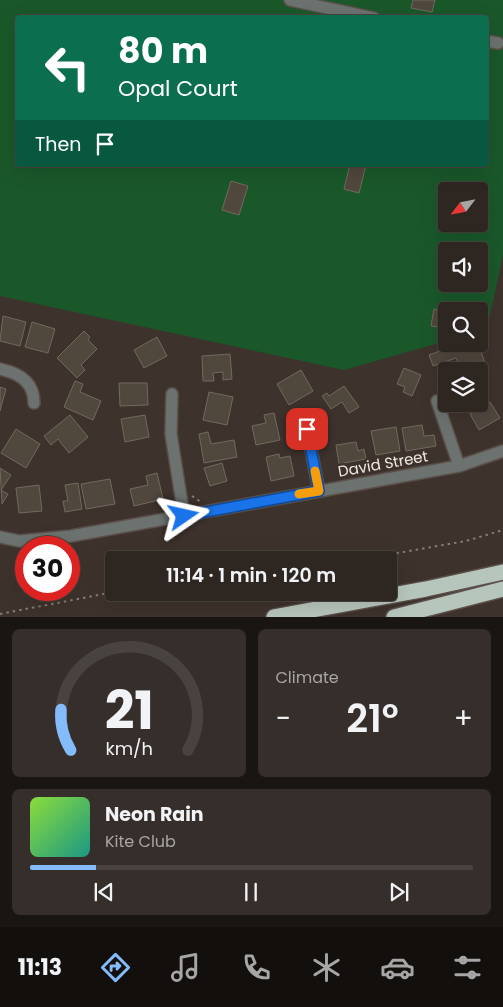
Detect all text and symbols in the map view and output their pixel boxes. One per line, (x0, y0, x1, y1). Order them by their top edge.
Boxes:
text: 80 m (118, 26, 208, 75)
icon: left (35, 35, 100, 100)
text: Opal Court (118, 73, 238, 104)
icon: arrive (91, 130, 119, 158)
text: Then (35, 131, 81, 158)
north arrow (438, 182, 488, 232)
map controls (438, 182, 488, 412)
button: sound (438, 242, 488, 292)
button: search (438, 302, 488, 352)
button: layers (438, 362, 488, 412)
pin (286, 408, 328, 450)
icon: arrive (293, 415, 321, 443)
street label: David Street (336, 445, 430, 482)
position arrow (157, 489, 209, 541)
speed limit sign: 30 (15, 536, 80, 601)
text: 11:14 · 1 min · 120 m (166, 562, 336, 589)
text: Climate (276, 666, 339, 689)
text: 21 (104, 674, 153, 747)
text: 21° (346, 692, 399, 745)
text: − (276, 699, 291, 738)
text: + (454, 699, 473, 738)
text: km/h (105, 736, 153, 761)
text: Neon Rain (105, 801, 204, 828)
text: Kite Club (105, 830, 176, 853)
icon: previous (90, 878, 118, 906)
icon: pause (237, 878, 265, 906)
icon: next (385, 878, 413, 906)
icon: directions (98, 950, 133, 985)
icon: music (168, 950, 203, 985)
icon: phone (239, 950, 274, 985)
icon: climate (309, 950, 344, 985)
icon: car (380, 950, 415, 985)
icon: filters (450, 950, 485, 985)
text: 11:13 (18, 952, 62, 983)

